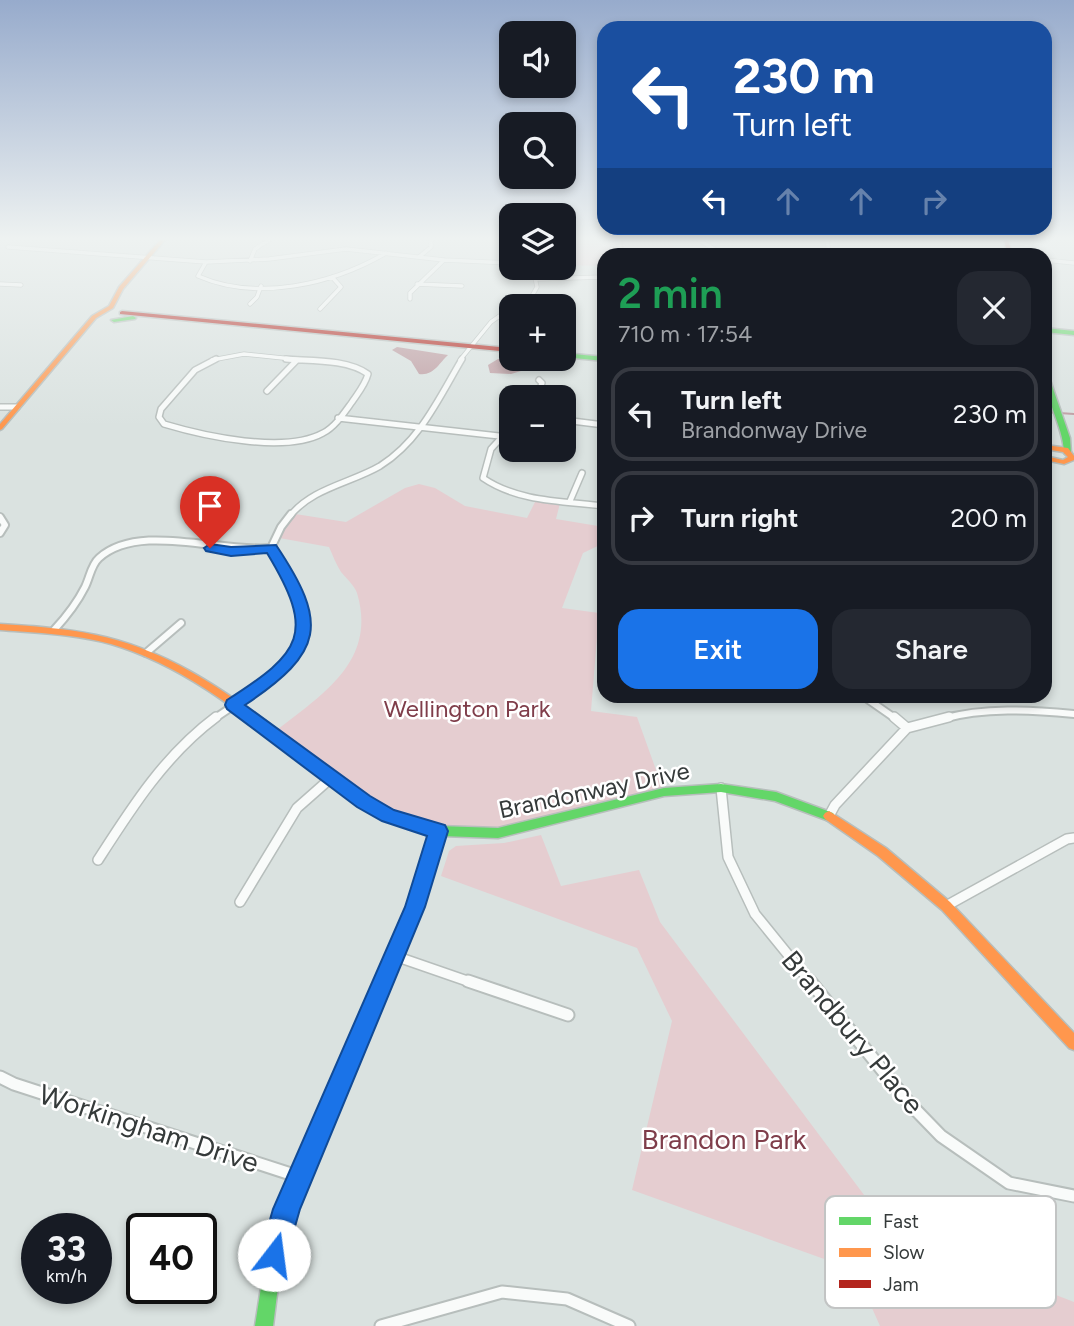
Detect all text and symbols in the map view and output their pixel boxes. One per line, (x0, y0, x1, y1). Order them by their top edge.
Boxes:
map controls (499, 21, 576, 462)
button: sound (499, 21, 576, 98)
text: 230 m (733, 46, 875, 105)
icon: left (618, 49, 709, 140)
text: Turn left (733, 106, 852, 144)
button: search (499, 112, 576, 189)
icon: left (696, 182, 734, 220)
icon: ahead (769, 182, 807, 220)
icon: ahead (842, 182, 880, 220)
icon: right (915, 182, 953, 220)
button: layers (499, 203, 576, 280)
text: 2 min (618, 268, 723, 319)
button: close (957, 271, 1031, 345)
button: + (499, 294, 576, 371)
text: 710 m · 17:54 (618, 320, 752, 348)
text: Turn left (681, 384, 782, 416)
button: − (499, 385, 576, 462)
icon: left (622, 395, 660, 433)
text: 230 m (953, 398, 1027, 430)
text: Brandonway Drive (681, 416, 867, 444)
pin (180, 476, 240, 548)
icon: arrive (191, 487, 229, 525)
icon: right (622, 499, 660, 537)
text: Turn right (681, 502, 798, 534)
text: 200 m (951, 502, 1027, 534)
button: Exit (618, 609, 818, 689)
button: Share (832, 609, 1031, 689)
park label: Wellington Park (384, 694, 551, 723)
street label: Brandonway Drive (496, 756, 692, 824)
street label: Brandbury Place (775, 943, 931, 1121)
street label: Workingham Drive (35, 1076, 263, 1180)
park label: Brandon Park (642, 1122, 807, 1156)
legend (825, 1196, 1056, 1308)
text: Fast (883, 1210, 919, 1233)
speed limit sign: 40 (126, 1213, 217, 1304)
position arrow (237, 1218, 311, 1292)
text: 33 (47, 1228, 86, 1270)
text: Slow (883, 1241, 925, 1264)
text: km/h (46, 1265, 87, 1287)
text: Jam (883, 1273, 919, 1296)

